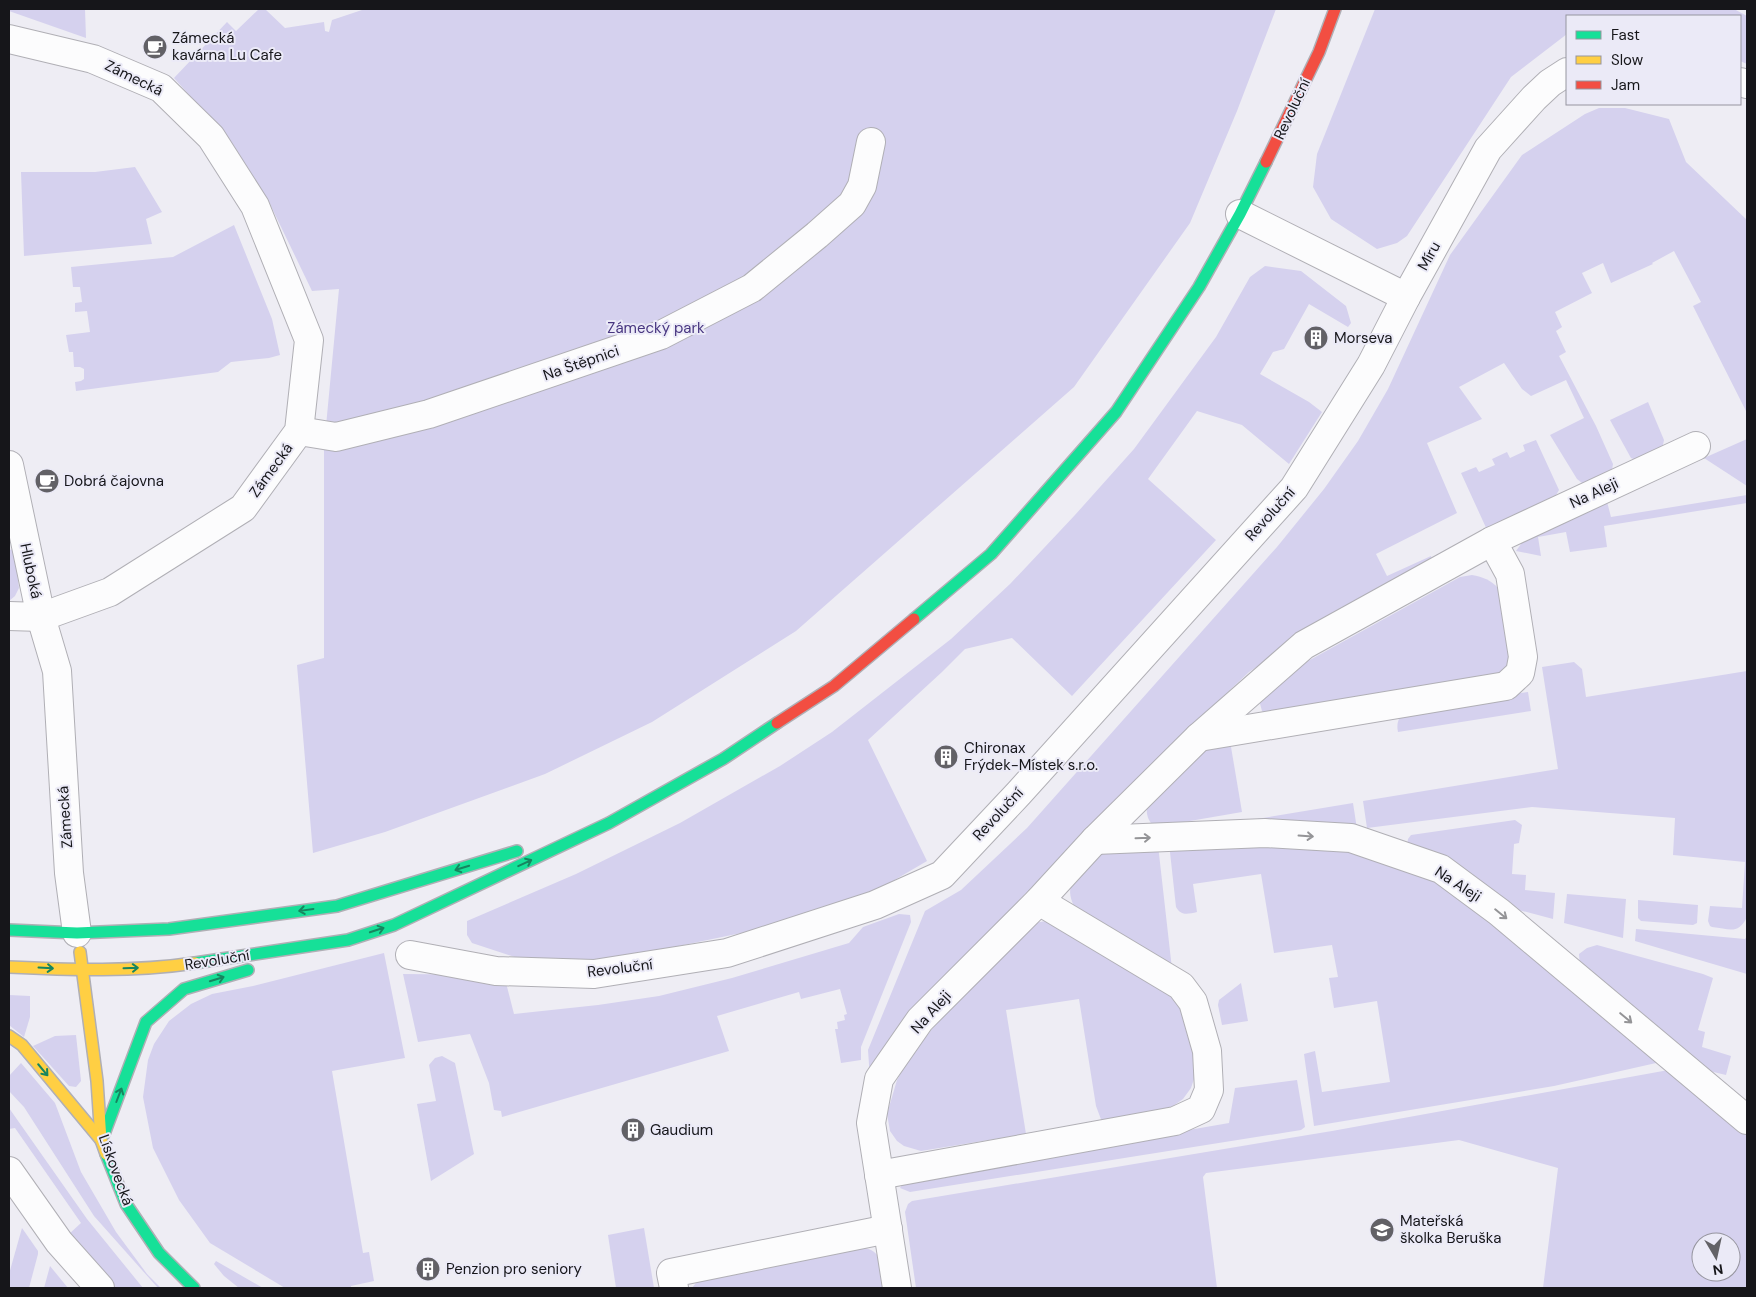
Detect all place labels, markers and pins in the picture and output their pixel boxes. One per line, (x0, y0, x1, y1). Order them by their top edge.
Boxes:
place label: Zámecká kavárna Lu Cafe (172, 28, 282, 65)
cafe icon: Zámecká kavárna Lu Cafe (142, 34, 168, 60)
building icon: Morseva (1303, 325, 1329, 351)
place label: Morseva (1334, 328, 1393, 348)
cafe icon: Dobrá čajovna (34, 468, 60, 494)
place label: Dobrá čajovna (64, 471, 164, 491)
place label: Chironax Frýdek-Místek s.r.o. (964, 738, 1098, 775)
building icon: Chironax Frýdek-Místek s.r.o. (933, 744, 959, 770)
building icon: Gaudium (620, 1117, 646, 1143)
place label: Gaudium (650, 1120, 713, 1140)
place label: Mateřská školka Beruška (1400, 1211, 1501, 1248)
school or university icon: Mateřská školka Beruška (1369, 1217, 1395, 1243)
building icon: Penzion pro seniory (415, 1256, 441, 1282)
place label: Penzion pro seniory (446, 1259, 583, 1279)

